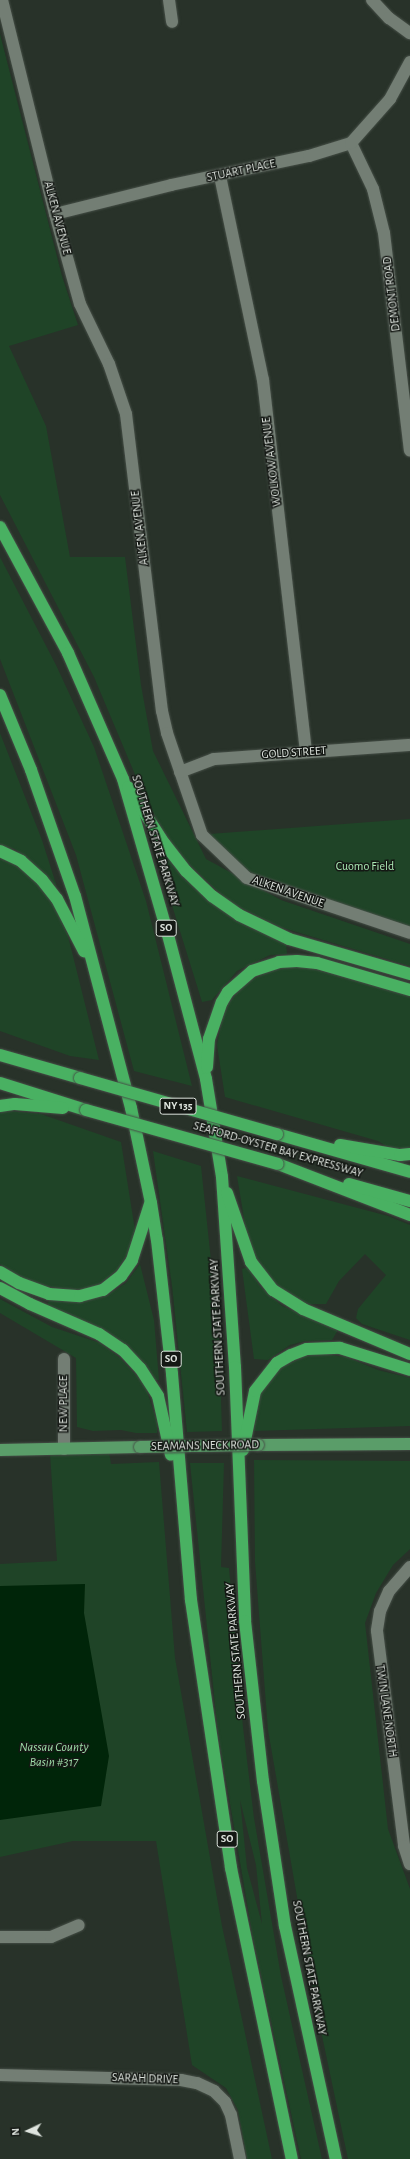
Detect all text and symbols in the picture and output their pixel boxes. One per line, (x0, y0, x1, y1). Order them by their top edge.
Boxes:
street label: STUART PLACE (205, 157, 277, 185)
street label: ALKEN AVENUE (40, 180, 74, 256)
street label: DEMONT ROAD (380, 256, 404, 332)
street label: WOLKOW AVENUE (259, 416, 285, 508)
street label: ALKEN AVENUE (128, 490, 152, 566)
street label: GOLD STREET (261, 744, 327, 762)
street label: SOUTHERN STATE PARKWAY (128, 773, 182, 909)
park label: Cuomo Field (336, 860, 394, 874)
street label: ALKEN AVENUE (250, 873, 326, 911)
road number: SO (155, 919, 177, 937)
road number: NY 135 (159, 1097, 197, 1115)
street label: SEAFORD-OYSTER BAY EXPRESSWAY (192, 1119, 364, 1181)
street label: SOUTHERN STATE PARKWAY (207, 1258, 229, 1396)
road number: SO (160, 1350, 182, 1368)
street label: NEW PLACE (57, 1376, 71, 1432)
street label: SEAMANS NECK ROAD (151, 1438, 259, 1454)
street label: SOUTHERN STATE PARKWAY (223, 1582, 249, 1720)
street label: TWIN LANE NORTH (372, 1664, 400, 1758)
water label: Nassau County Basin #317 (19, 1741, 89, 1772)
road number: SO (216, 1830, 238, 1848)
street label: SOUTHERN STATE PARKWAY (289, 1899, 329, 2037)
street label: SARAH DRIVE (112, 2071, 178, 2087)
north arrow (8, 2111, 48, 2151)
text: N (10, 2128, 21, 2136)

